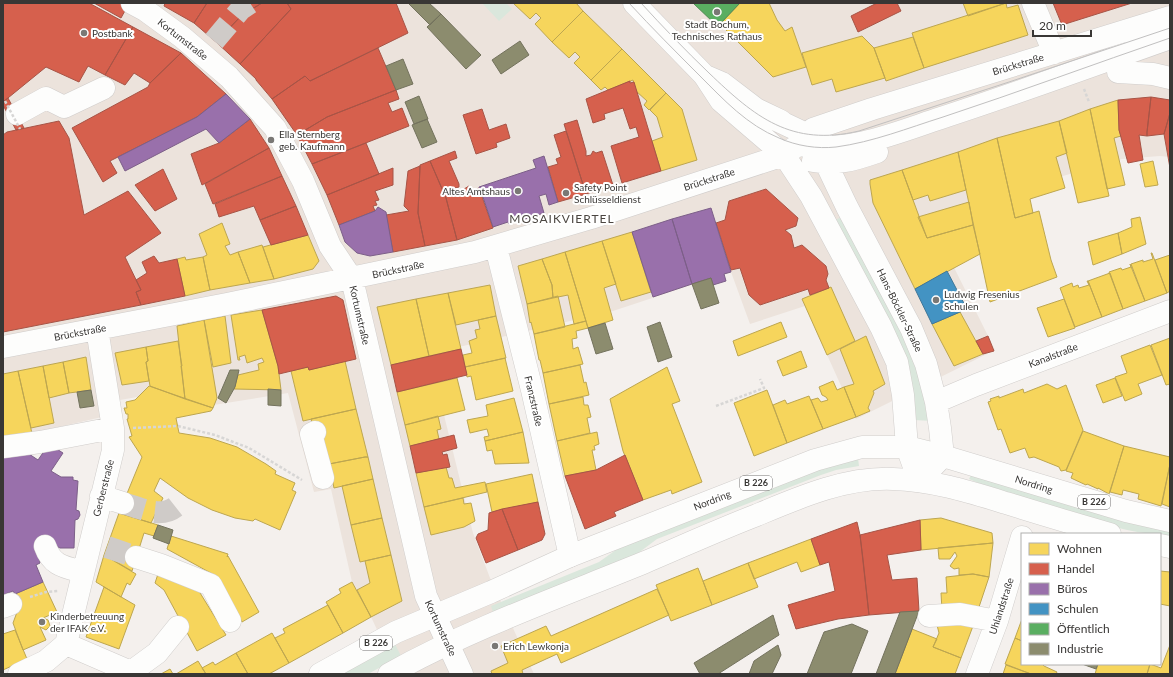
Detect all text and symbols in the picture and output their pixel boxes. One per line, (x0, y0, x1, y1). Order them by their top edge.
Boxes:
marker: Stadt Bochum, Technisches Rathaus (712, 7, 722, 17)
scale bar (1033, 12, 1091, 38)
street label: Kortumstraße (155, 16, 211, 62)
place label: Stadt Bochum, Technisches Rathaus (672, 18, 762, 42)
text: 20 m (1039, 18, 1066, 33)
place label: Postbank (92, 27, 133, 39)
marker: Postbank (79, 28, 89, 38)
street label: Brückstraße (991, 51, 1045, 77)
place label: Ella Sternberg geb. Kaufmann (279, 128, 345, 152)
marker: Ella Sternberg geb. Kaufmann (266, 135, 276, 145)
street label: Brückstraße (682, 165, 736, 193)
place label: Safety Point Schlüsseldienst (574, 181, 641, 205)
place label: Altes Amtshaus (442, 185, 510, 197)
marker: Altes Amtshaus (513, 186, 523, 196)
marker: Safety Point Schlüsseldienst (561, 188, 571, 198)
district label: MOSAIKVIERTEL (509, 211, 615, 226)
street label: Brückstraße (371, 258, 425, 280)
street label: Hans-Böckler-Straße (875, 266, 925, 354)
street label: Kortumstraße (347, 284, 373, 346)
place label: Ludwig Fresenius Schulen (944, 288, 1019, 312)
marker: Ludwig Fresenius Schulen (931, 295, 941, 305)
street label: Brückstraße (53, 321, 107, 343)
street label: Kanalstraße (1027, 340, 1079, 370)
street label: Franzstraße (522, 375, 546, 427)
street label: Gerberstraße (90, 458, 116, 518)
street label: Nordring (1014, 473, 1054, 495)
road number: B 226 (740, 476, 772, 490)
street label: Nordring (692, 487, 732, 513)
road number: B 226 (1078, 495, 1110, 509)
legend (1021, 533, 1161, 665)
text: Wohnen (1057, 541, 1102, 556)
text: Handel (1057, 561, 1095, 576)
street label: Uhlandstraße (986, 576, 1016, 636)
text: Büros (1057, 581, 1087, 596)
street label: Kortumstraße (423, 598, 459, 658)
text: Schulen (1057, 601, 1098, 616)
place label: Kinderbetreuung der IFAK e.V. (50, 610, 124, 634)
marker: Kinderbetreuung der IFAK e.V. (37, 617, 47, 627)
text: Öffentlich (1057, 621, 1110, 636)
road number: B 226 (360, 636, 392, 650)
place label: Erich Lewkonja (503, 640, 569, 652)
marker: Erich Lewkonja (490, 641, 500, 651)
text: Industrie (1057, 641, 1103, 656)

